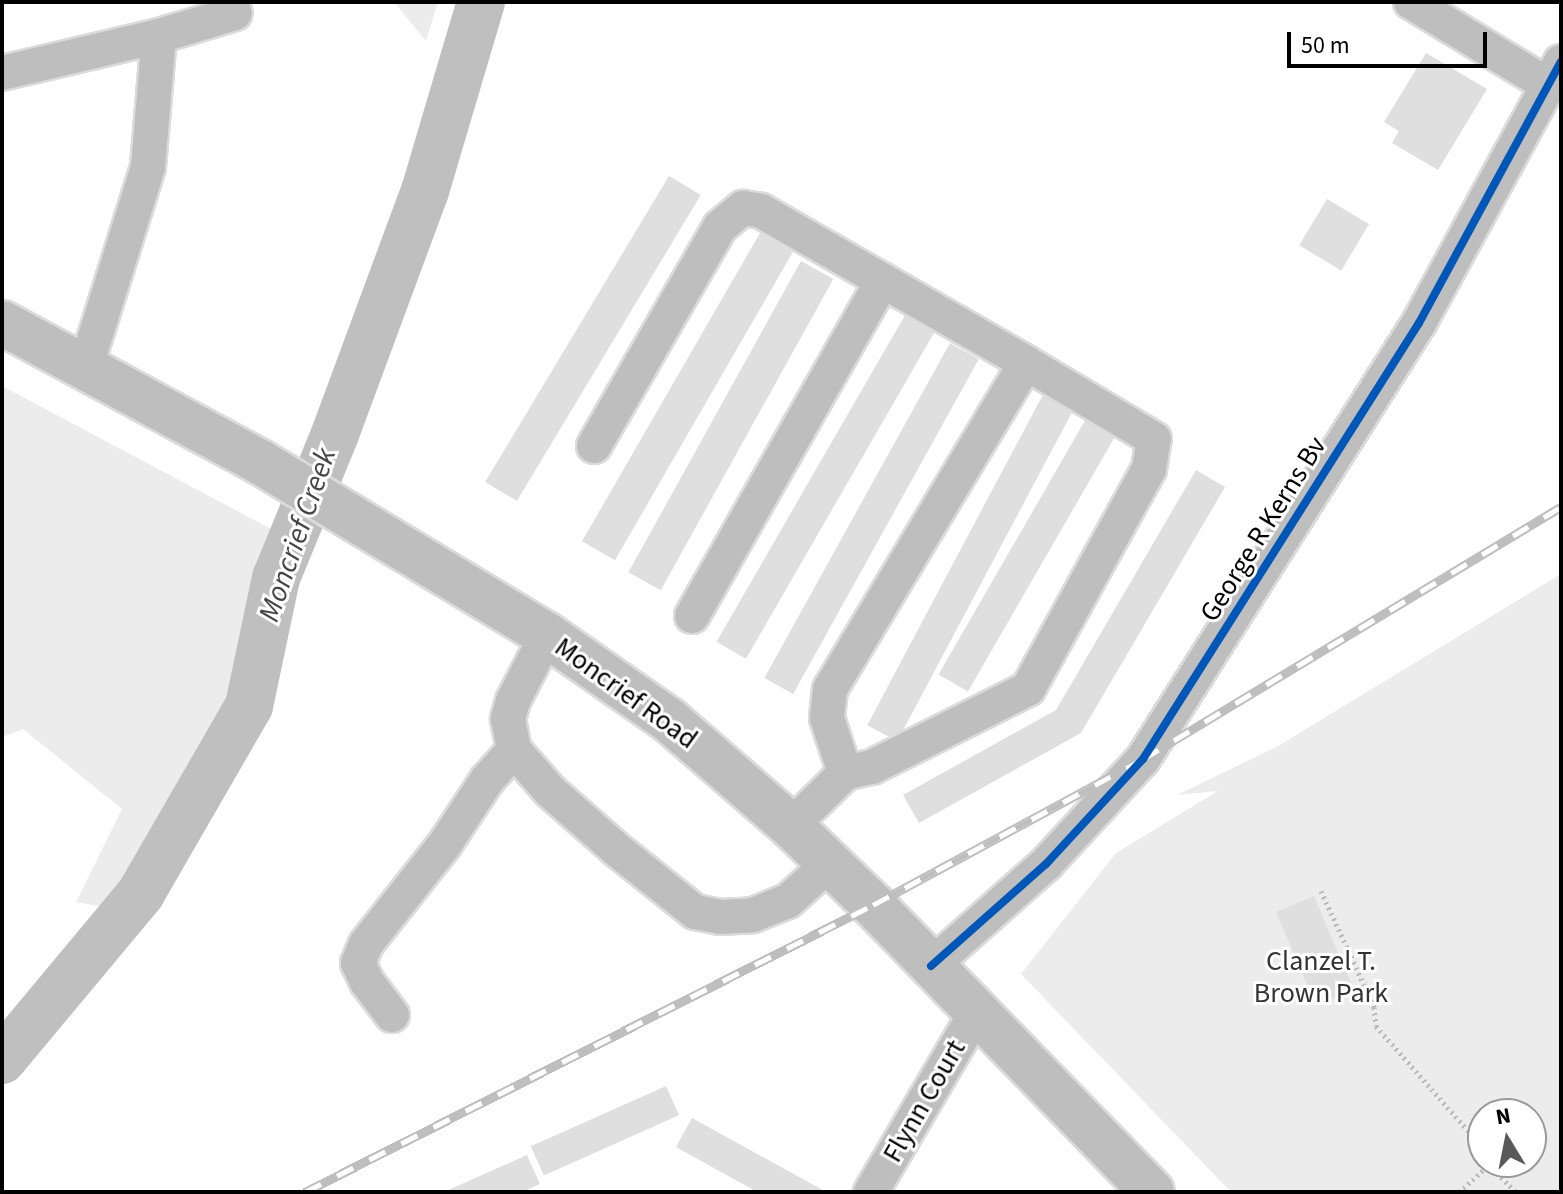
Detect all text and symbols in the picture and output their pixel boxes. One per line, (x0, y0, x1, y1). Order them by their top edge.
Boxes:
scale bar (1291, 16, 1491, 66)
text: 50 m (1301, 28, 1350, 63)
street label: George R Kerns Bv (1193, 430, 1333, 628)
water label: Moncrief Creek (251, 444, 345, 626)
street label: Moncrief Road (548, 630, 704, 756)
park label: Clanzel T. Brown Park (1254, 944, 1388, 1010)
street label: Flynn Court (875, 1034, 973, 1168)
north arrow (1467, 1098, 1547, 1178)
text: N (1493, 1099, 1513, 1133)

